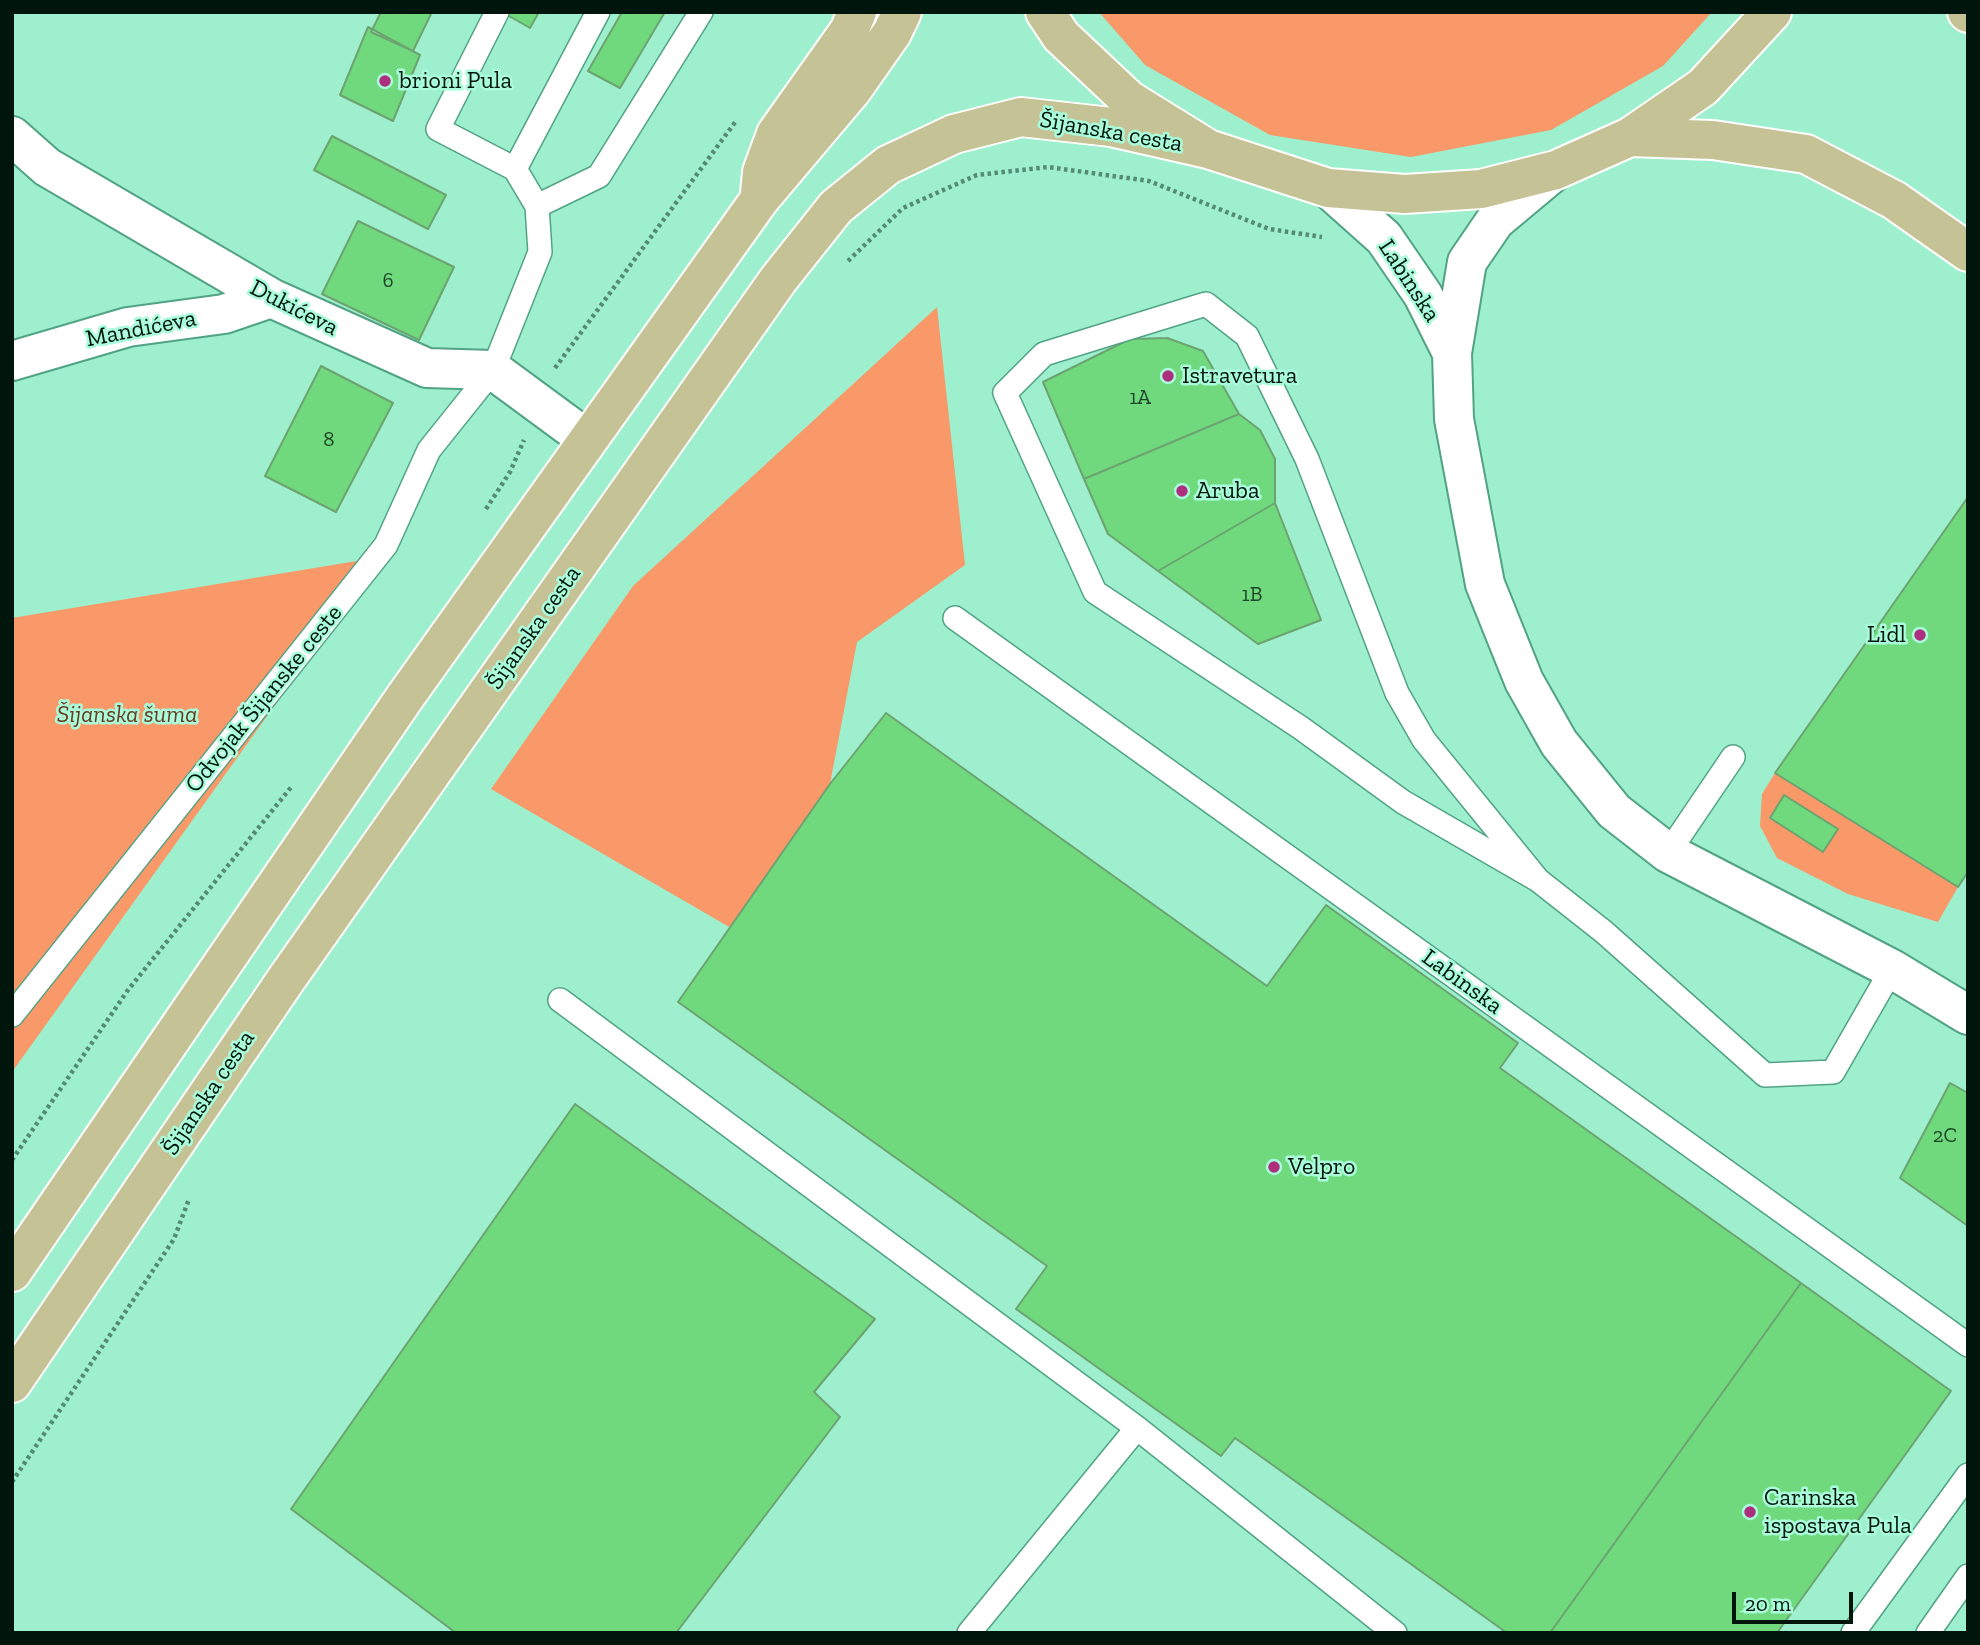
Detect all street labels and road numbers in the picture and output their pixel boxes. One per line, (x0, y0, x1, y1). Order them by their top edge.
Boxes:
street label: Šijanska cesta (1037, 105, 1185, 159)
street label: Labinska (1372, 234, 1446, 328)
street label: Dukićeva (245, 274, 343, 342)
street label: Mandićeva (83, 304, 199, 354)
street label: Šijanska cesta (481, 561, 587, 695)
street label: Odvojak Šijanske ceste (179, 599, 349, 799)
street label: Labinska (1416, 943, 1508, 1021)
street label: Šijanska cesta (157, 1025, 261, 1161)

